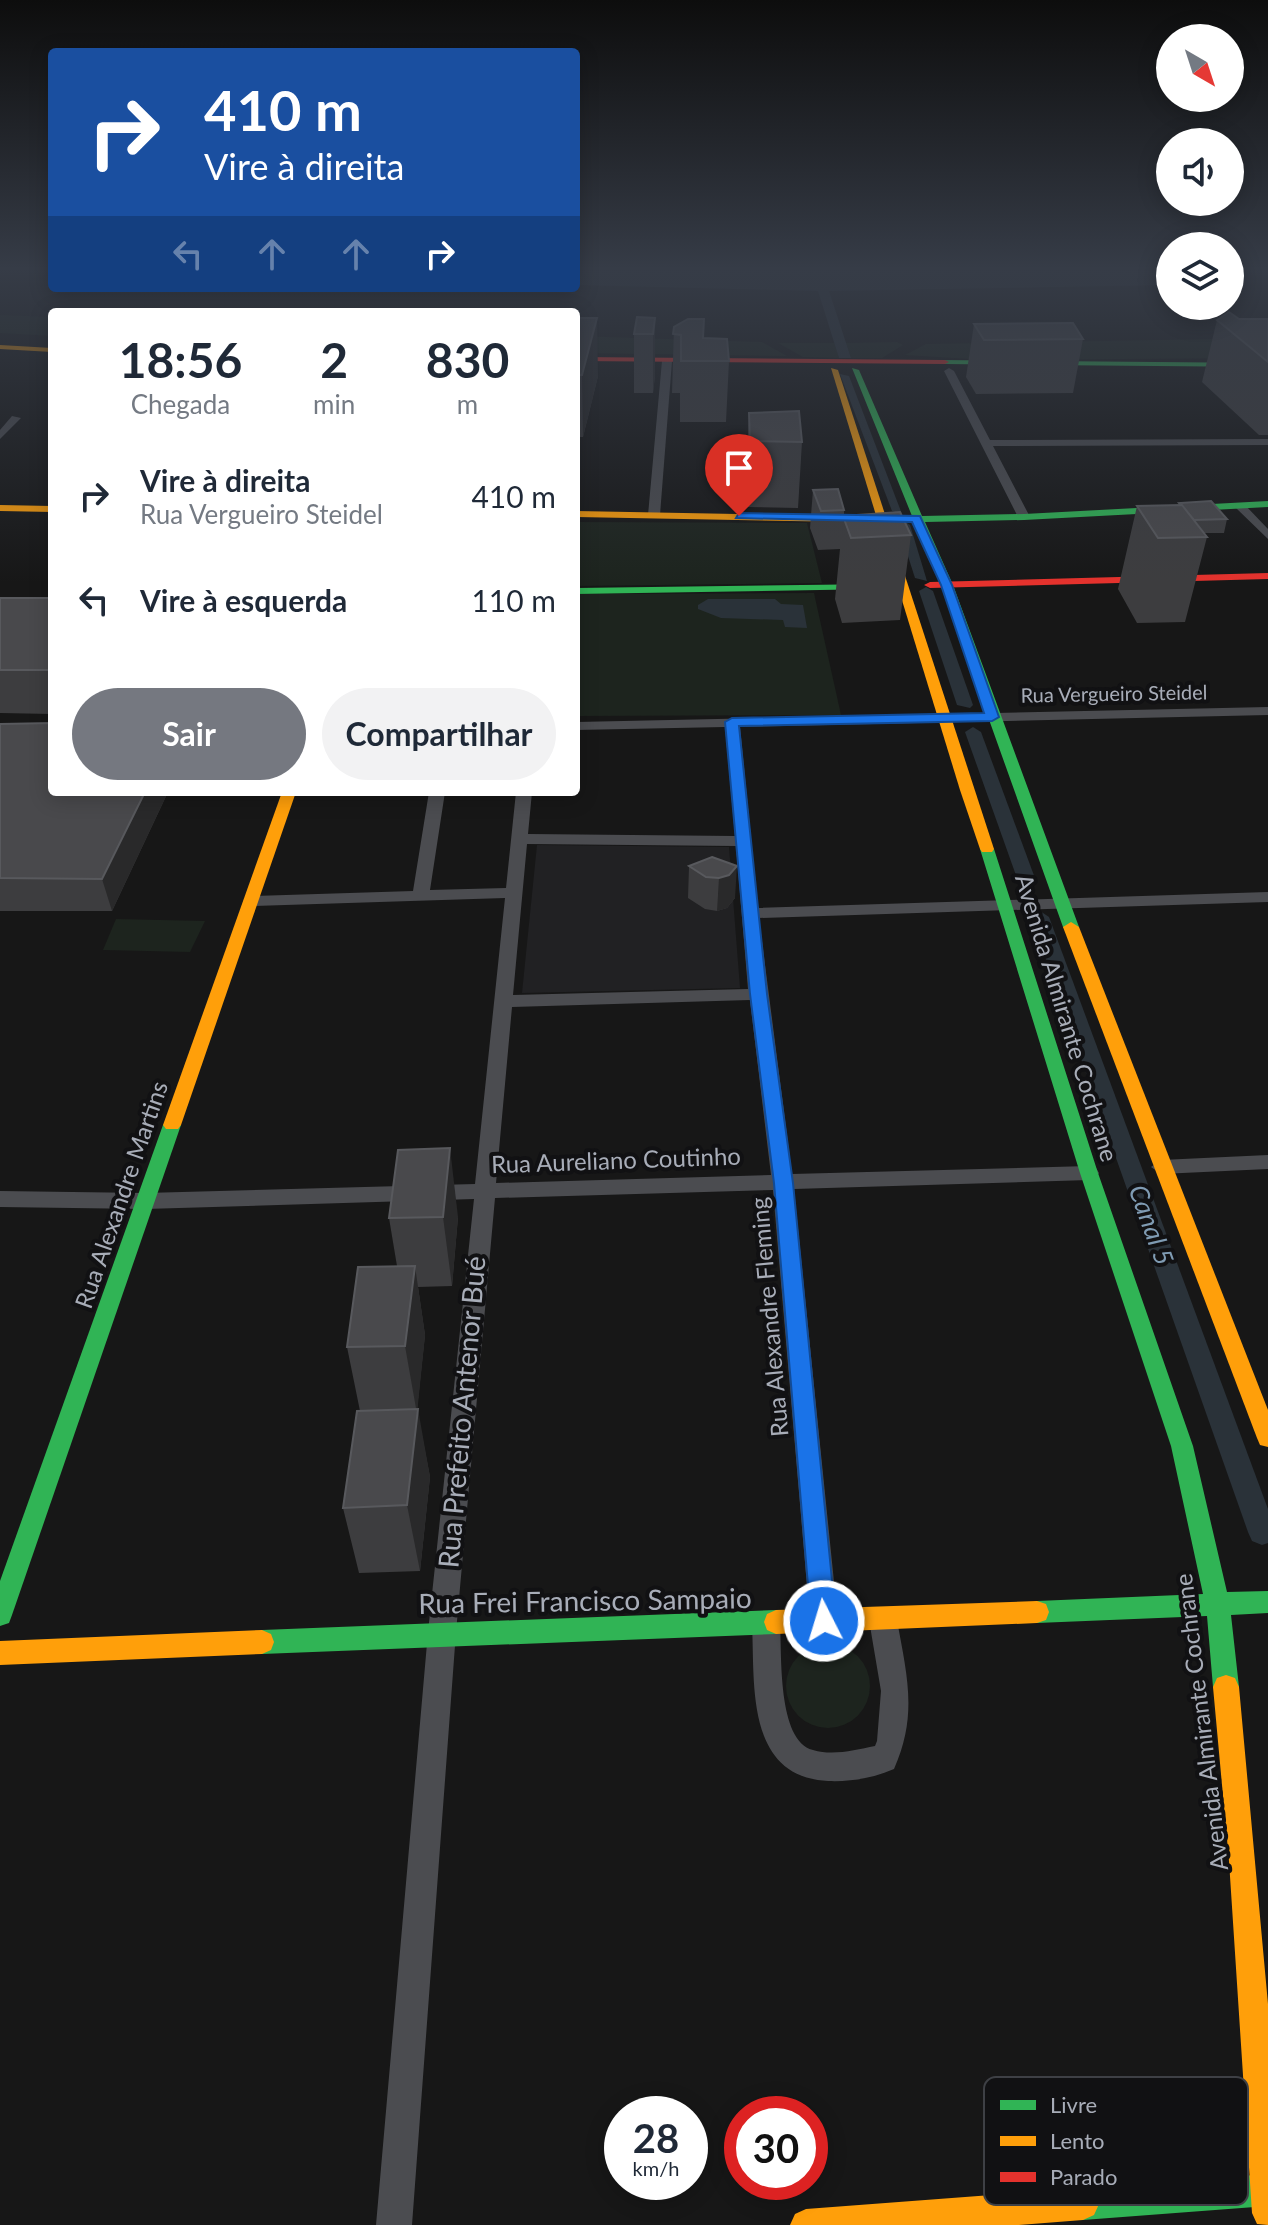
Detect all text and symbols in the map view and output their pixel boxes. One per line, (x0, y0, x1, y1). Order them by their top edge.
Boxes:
north arrow (1156, 24, 1244, 112)
map controls (1156, 24, 1244, 320)
text: 410 m (204, 76, 362, 143)
icon: right (72, 80, 176, 184)
button: sound (1156, 128, 1244, 216)
text: Vire à direita (204, 144, 404, 188)
icon: left (166, 232, 210, 276)
icon: ahead (250, 232, 294, 276)
icon: ahead (334, 232, 378, 276)
icon: right (418, 232, 462, 276)
button: layers (1156, 232, 1244, 320)
text: 18:56 (119, 331, 242, 388)
text: 2 (320, 331, 348, 388)
text: 830 (426, 331, 509, 388)
text: Chegada (131, 388, 230, 420)
text: min (313, 388, 355, 420)
text: m (457, 388, 478, 420)
pin (705, 434, 773, 516)
icon: arrive (717, 446, 761, 490)
text: Vire à direita (140, 462, 310, 498)
icon: right (72, 474, 116, 518)
text: 410 m (471, 478, 556, 514)
text: Rua Vergueiro Steidel (140, 498, 383, 530)
icon: left (72, 578, 116, 622)
text: Vire à esquerda (140, 582, 347, 618)
text: 110 m (471, 582, 556, 618)
street label: Rua Vergueiro Steidel (1020, 679, 1208, 707)
button: Sair (72, 688, 306, 780)
button: Compartilhar (322, 688, 556, 780)
street label: Avenida Almirante Cochrane (1010, 870, 1125, 1165)
street label: Rua Alexandre Martins (68, 1077, 173, 1312)
street label: Rua Aureliano Coutinho (491, 1141, 741, 1178)
water label: Canal 5 (1123, 1180, 1181, 1269)
street label: Rua Alexandre Fleming (744, 1196, 793, 1438)
street label: Rua Prefeito Antenor Bué (430, 1255, 492, 1569)
street label: Avenida Almirante Cochrane (1168, 1572, 1233, 1872)
position arrow (782, 1579, 866, 1663)
street label: Rua Frei Francisco Sampaio (418, 1580, 752, 1620)
legend (984, 2077, 1248, 2205)
text: Livre (1050, 2091, 1097, 2118)
speed limit sign: 30 (724, 2096, 828, 2200)
text: 28 (633, 2114, 679, 2162)
text: Lento (1050, 2127, 1105, 2154)
text: km/h (633, 2156, 679, 2180)
text: Parado (1050, 2163, 1117, 2190)

